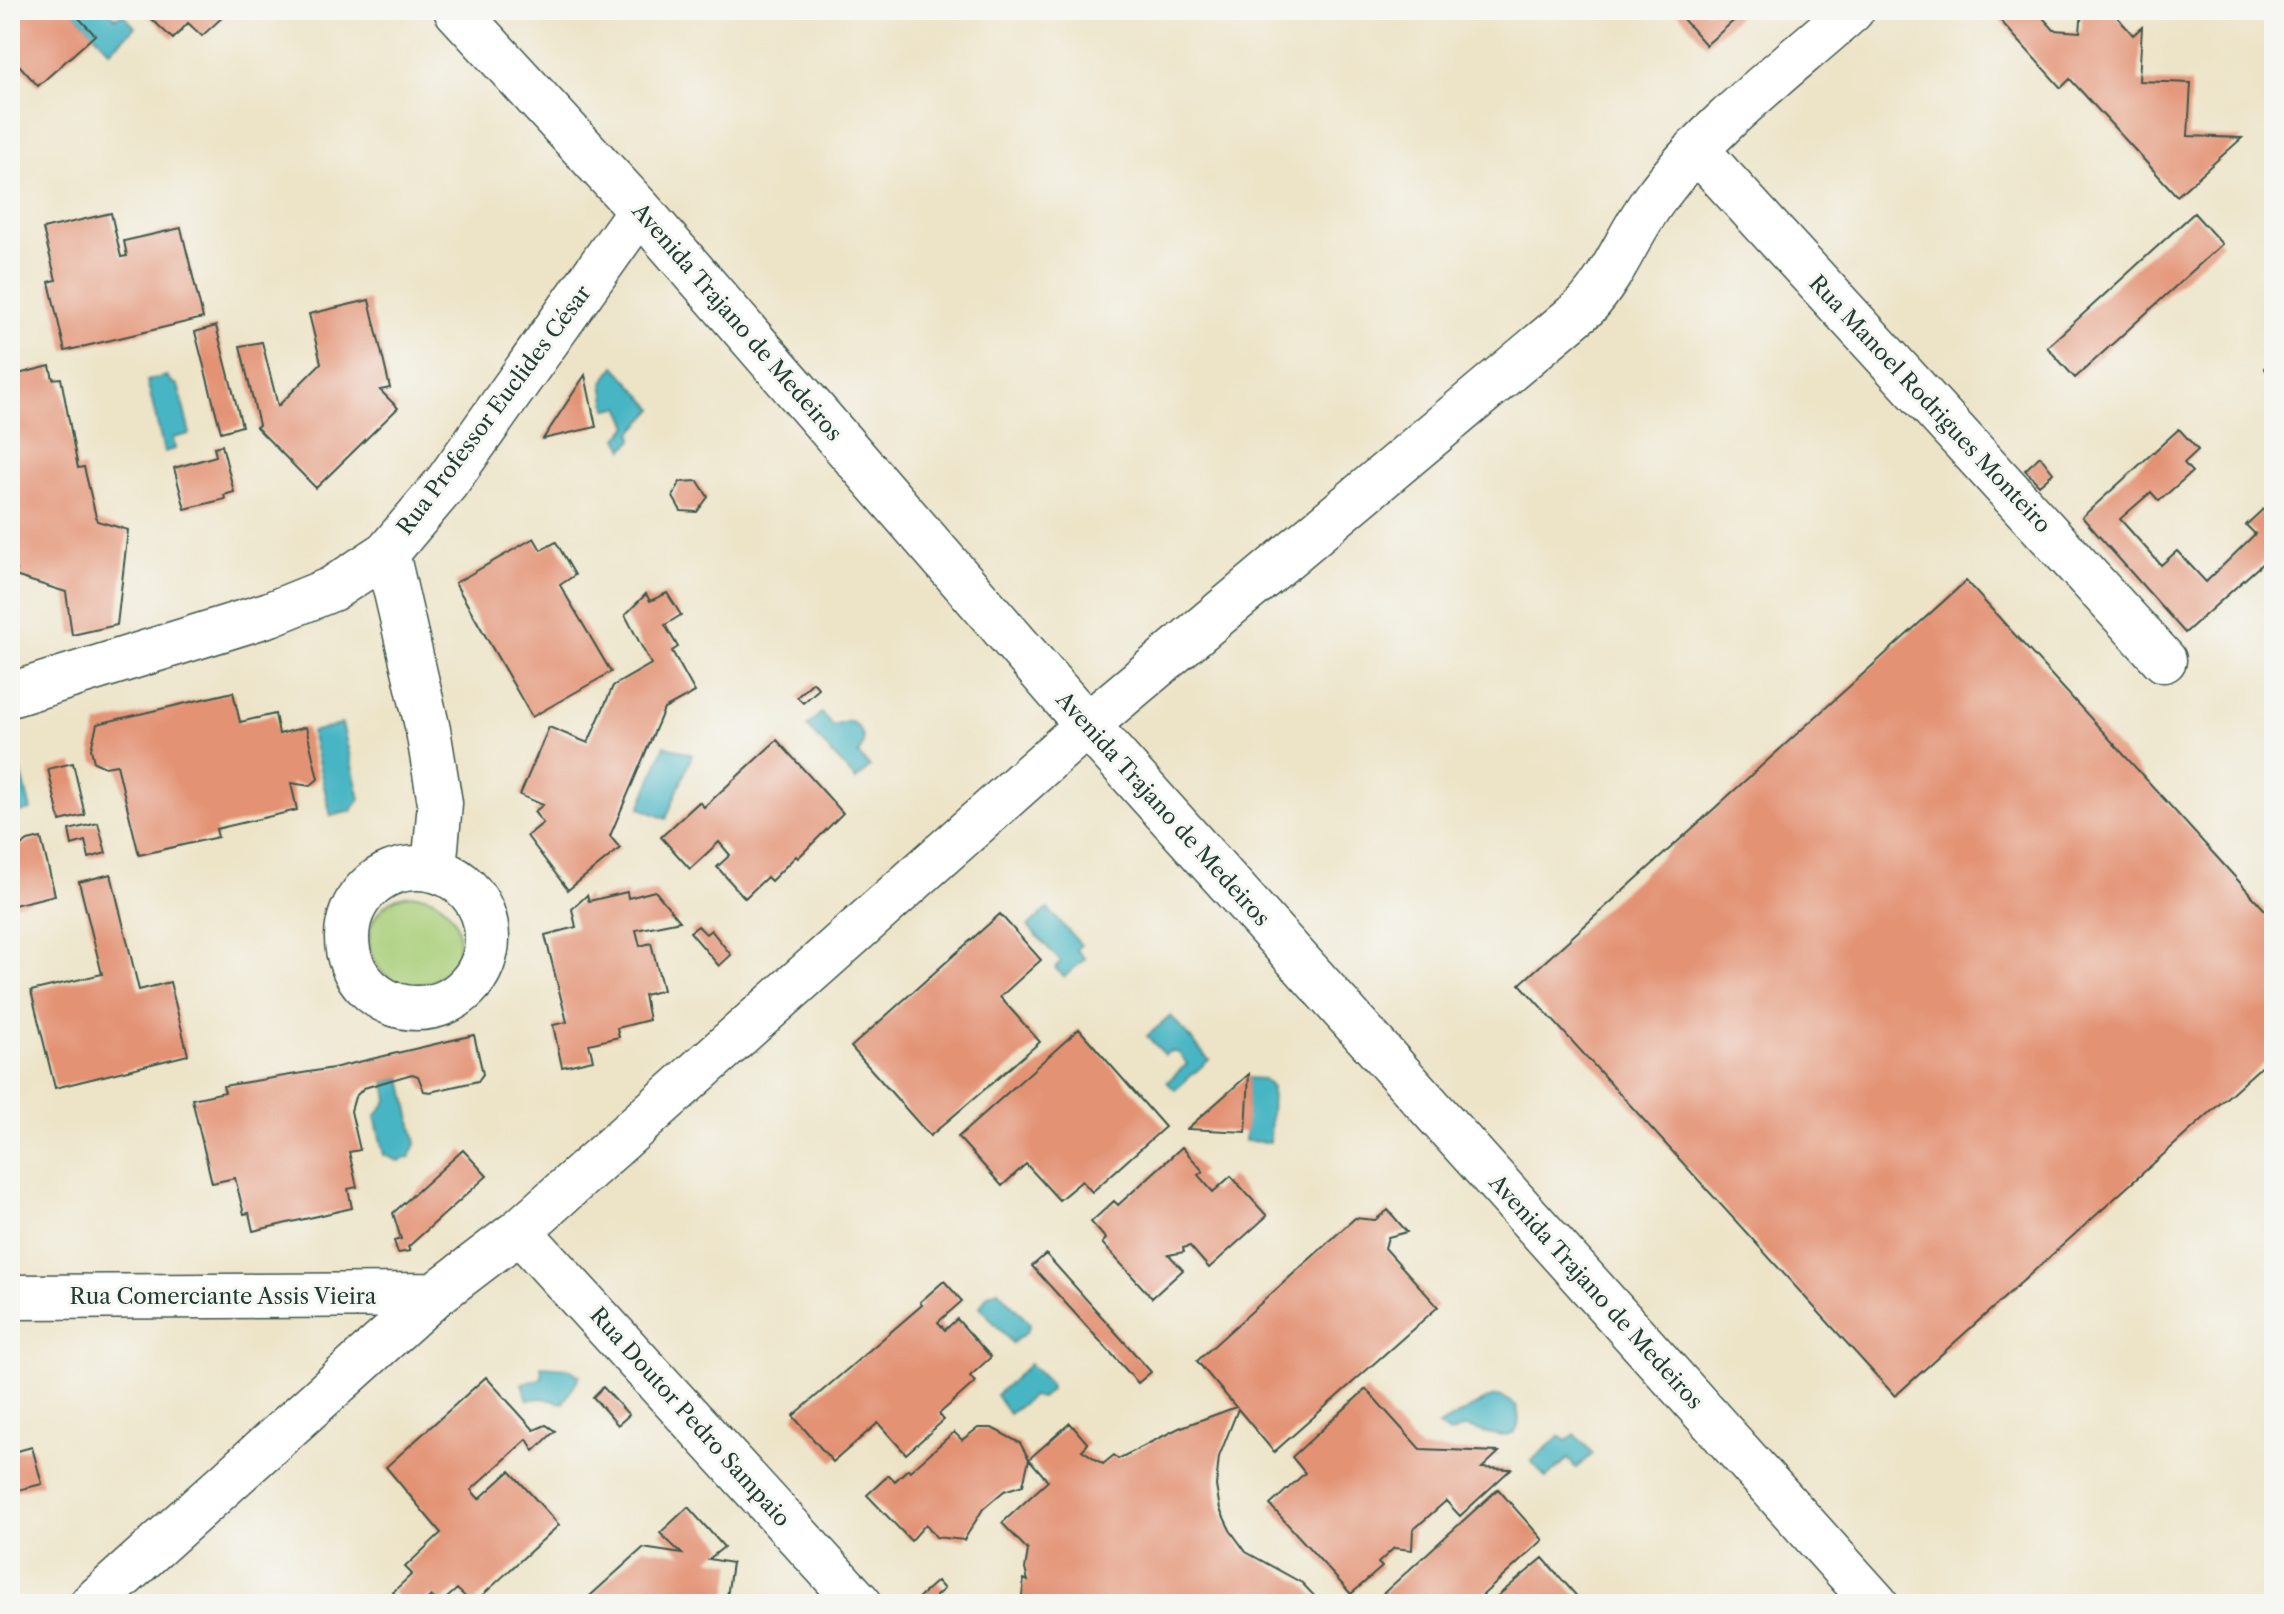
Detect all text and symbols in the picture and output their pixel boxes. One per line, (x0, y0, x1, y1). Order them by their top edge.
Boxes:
street label: Avenida Trajano de Medeiros (626, 197, 848, 446)
street label: Rua Manoel Rodrigues Monteiro (1803, 270, 2057, 538)
street label: Rua Professor Euclides César (391, 280, 597, 540)
street label: Avenida Trajano de Medeiros (1050, 686, 1275, 932)
street label: Avenida Trajano de Medeiros (1483, 1169, 1708, 1415)
street label: Rua Comerciante Assis Vieira (70, 1283, 377, 1310)
street label: Rua Doutor Pedro Sampaio (584, 1302, 796, 1532)

